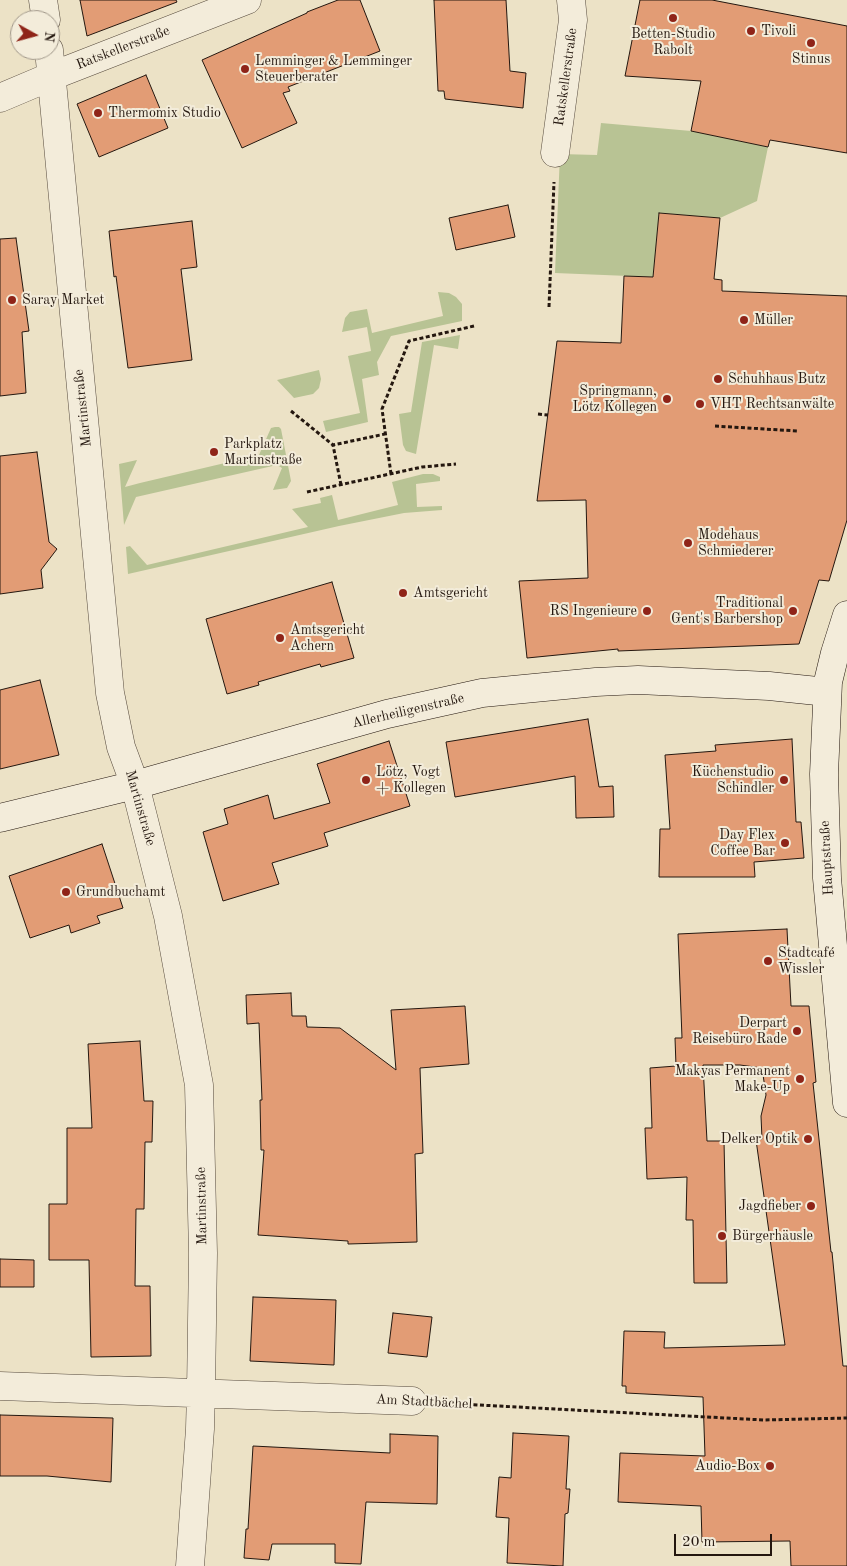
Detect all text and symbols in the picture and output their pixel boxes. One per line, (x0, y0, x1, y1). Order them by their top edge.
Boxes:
north arrow (10, 10, 60, 60)
marker: Betten-Studio Rabolt (667, 12, 679, 24)
street label: Ratskellerstraße (74, 22, 172, 74)
place label: Tivoli (761, 23, 796, 39)
marker: Tivoli (745, 25, 757, 37)
place label: Betten-Studio Rabolt (631, 26, 715, 58)
street label: Ratskellerstraße (551, 27, 581, 127)
text: N (41, 31, 56, 43)
marker: Stinus (805, 37, 817, 49)
place label: Stinus (792, 51, 830, 67)
place label: Lemminger & Lemminger Steuerberater (255, 53, 412, 85)
marker: Lemminger & Lemminger Steuerberater (239, 63, 251, 75)
place label: Thermomix Studio (108, 105, 221, 121)
marker: Thermomix Studio (92, 107, 104, 119)
place label: Saray Market (22, 292, 104, 308)
marker: Saray Market (6, 294, 18, 306)
place label: Müller (754, 312, 793, 328)
marker: Müller (738, 314, 750, 326)
street label: Martinstraße (71, 368, 95, 448)
place label: Schuhhaus Butz (728, 371, 826, 387)
marker: Schuhhaus Butz (712, 373, 724, 385)
place label: Springmann, Lötz Kollegen (573, 383, 657, 416)
marker: Springmann, Lötz Kollegen (661, 393, 673, 405)
place label: VHT Rechtsanwälte (710, 396, 834, 412)
marker: VHT Rechtsanwälte (694, 398, 706, 410)
place label: Parkplatz Martinstraße (224, 436, 302, 468)
marker: Parkplatz Martinstraße (208, 446, 220, 458)
place label: Modehaus Schmiederer (698, 527, 773, 560)
marker: Modehaus Schmiederer (682, 537, 694, 549)
place label: Amtsgericht (413, 585, 488, 601)
marker: Amtsgericht (397, 587, 409, 599)
place label: Traditional Gent's Barbershop (671, 595, 783, 628)
place label: RS Ingenieure (550, 603, 637, 619)
marker: RS Ingenieure (641, 605, 653, 617)
marker: Traditional Gent's Barbershop (787, 605, 799, 617)
place label: Amtsgericht Achern (290, 622, 365, 654)
marker: Amtsgericht Achern (274, 632, 286, 644)
street label: Allerheiligenstraße (350, 690, 466, 732)
place label: Lötz, Vogt + Kollegen (376, 764, 446, 796)
place label: Küchenstudio Schindler (692, 764, 774, 796)
street label: Martinstraße (121, 768, 159, 848)
marker: Lötz, Vogt + Kollegen (360, 774, 372, 786)
marker: Küchenstudio Schindler (778, 774, 790, 786)
street label: Hauptstraße (817, 820, 837, 896)
place label: Day Flex Coffee Bar (710, 827, 775, 860)
marker: Day Flex Coffee Bar (779, 837, 791, 849)
place label: Grundbuchamt (76, 884, 165, 900)
marker: Grundbuchamt (60, 886, 72, 898)
place label: Stadtcafé Wissler (778, 945, 835, 978)
marker: Stadtcafé Wissler (762, 955, 774, 967)
place label: Derpart Reisebüro Rade (692, 1015, 787, 1048)
marker: Derpart Reisebüro Rade (791, 1025, 803, 1037)
place label: Makyas Permanent Make-Up (675, 1063, 790, 1096)
marker: Makyas Permanent Make-Up (794, 1073, 806, 1085)
place label: Delker Optik (720, 1131, 798, 1147)
marker: Delker Optik (802, 1133, 814, 1145)
street label: Martinstraße (193, 1167, 211, 1245)
place label: Jagdfieber (738, 1198, 801, 1214)
marker: Jagdfieber (805, 1200, 817, 1212)
place label: Bürgerhäusle (732, 1228, 813, 1244)
marker: Bürgerhäusle (716, 1230, 728, 1242)
street label: Am Stadtbächel (375, 1391, 473, 1413)
place label: Audio-Box (695, 1458, 760, 1474)
marker: Audio-Box (764, 1460, 776, 1472)
scale bar (677, 1524, 774, 1556)
text: 20 m (682, 1535, 716, 1550)

